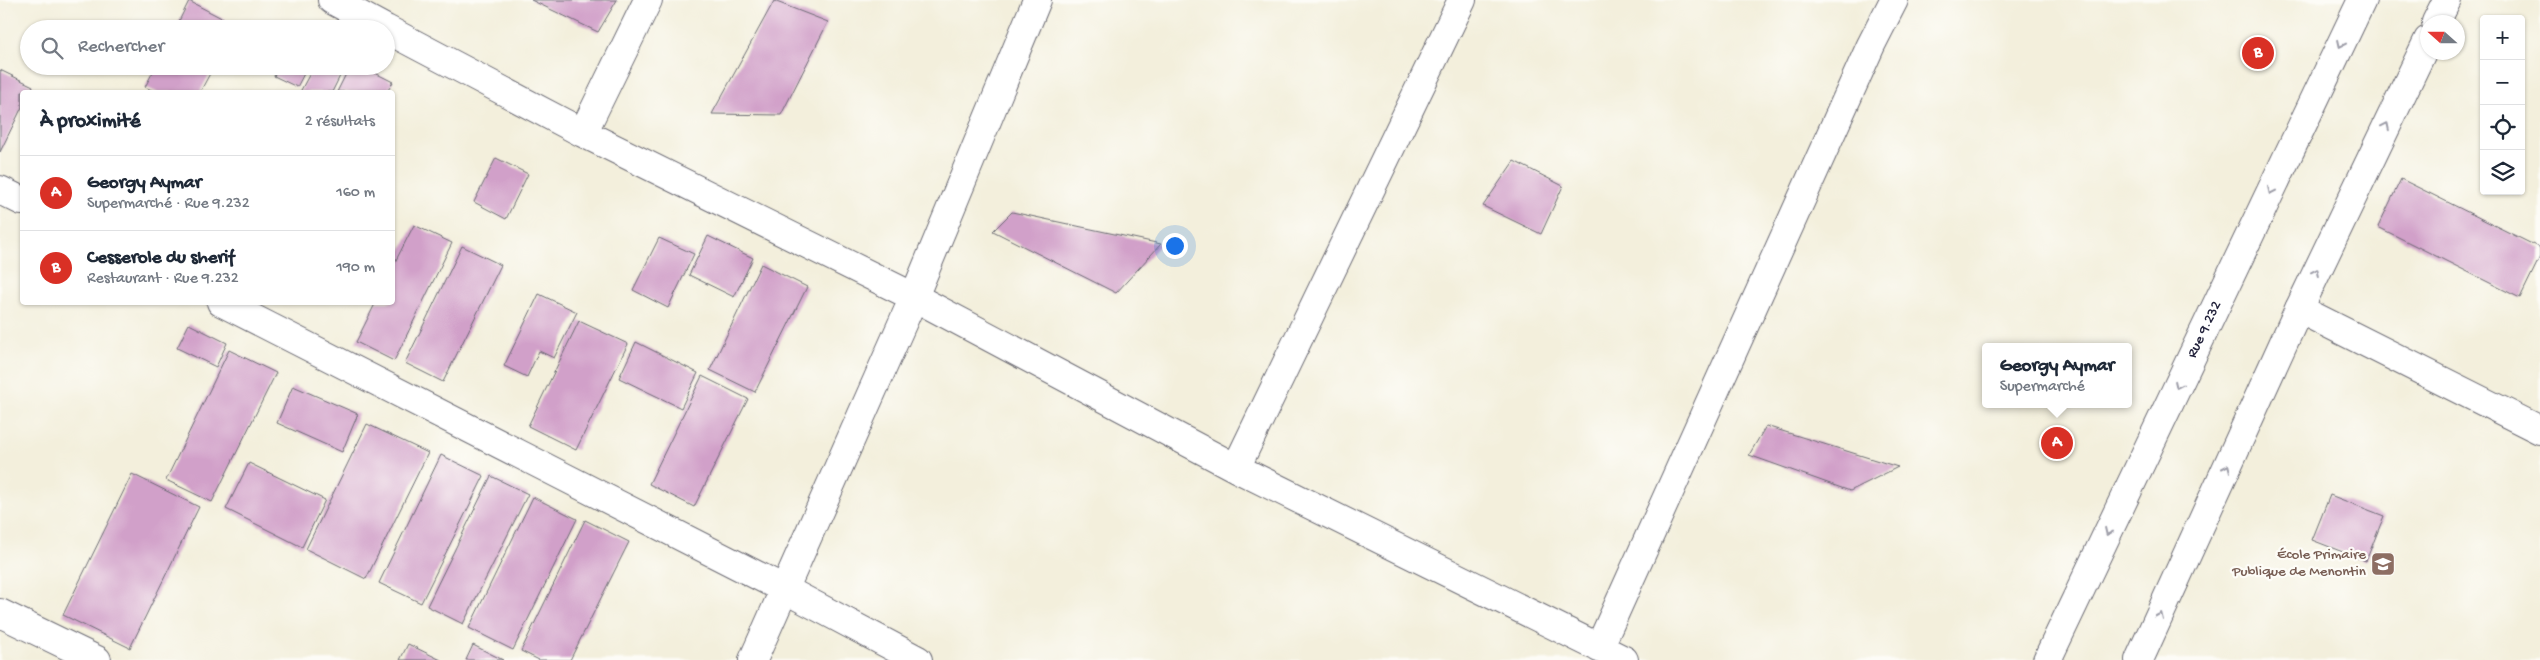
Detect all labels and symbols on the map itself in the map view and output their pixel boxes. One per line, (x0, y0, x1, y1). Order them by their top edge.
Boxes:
north arrow (2420, 15, 2465, 60)
pin: B (2242, 34, 2274, 72)
one-way arrow (2336, 39, 2347, 48)
one-way arrow (2380, 122, 2391, 131)
one-way arrow (2267, 186, 2277, 195)
your location (1162, 233, 1188, 259)
one-way arrow (2310, 268, 2321, 277)
street label: Rue 9.232 (2183, 298, 2226, 361)
one-way arrow (2174, 380, 2185, 389)
pin: A (2041, 424, 2073, 462)
one-way arrow (2220, 464, 2231, 473)
one-way arrow (2105, 526, 2115, 535)
place label: École Primaire Publique de Menontin (2231, 546, 2366, 581)
school or university icon: École Primaire Publique de Menontin (2370, 551, 2396, 577)
one-way arrow (2153, 612, 2164, 621)

